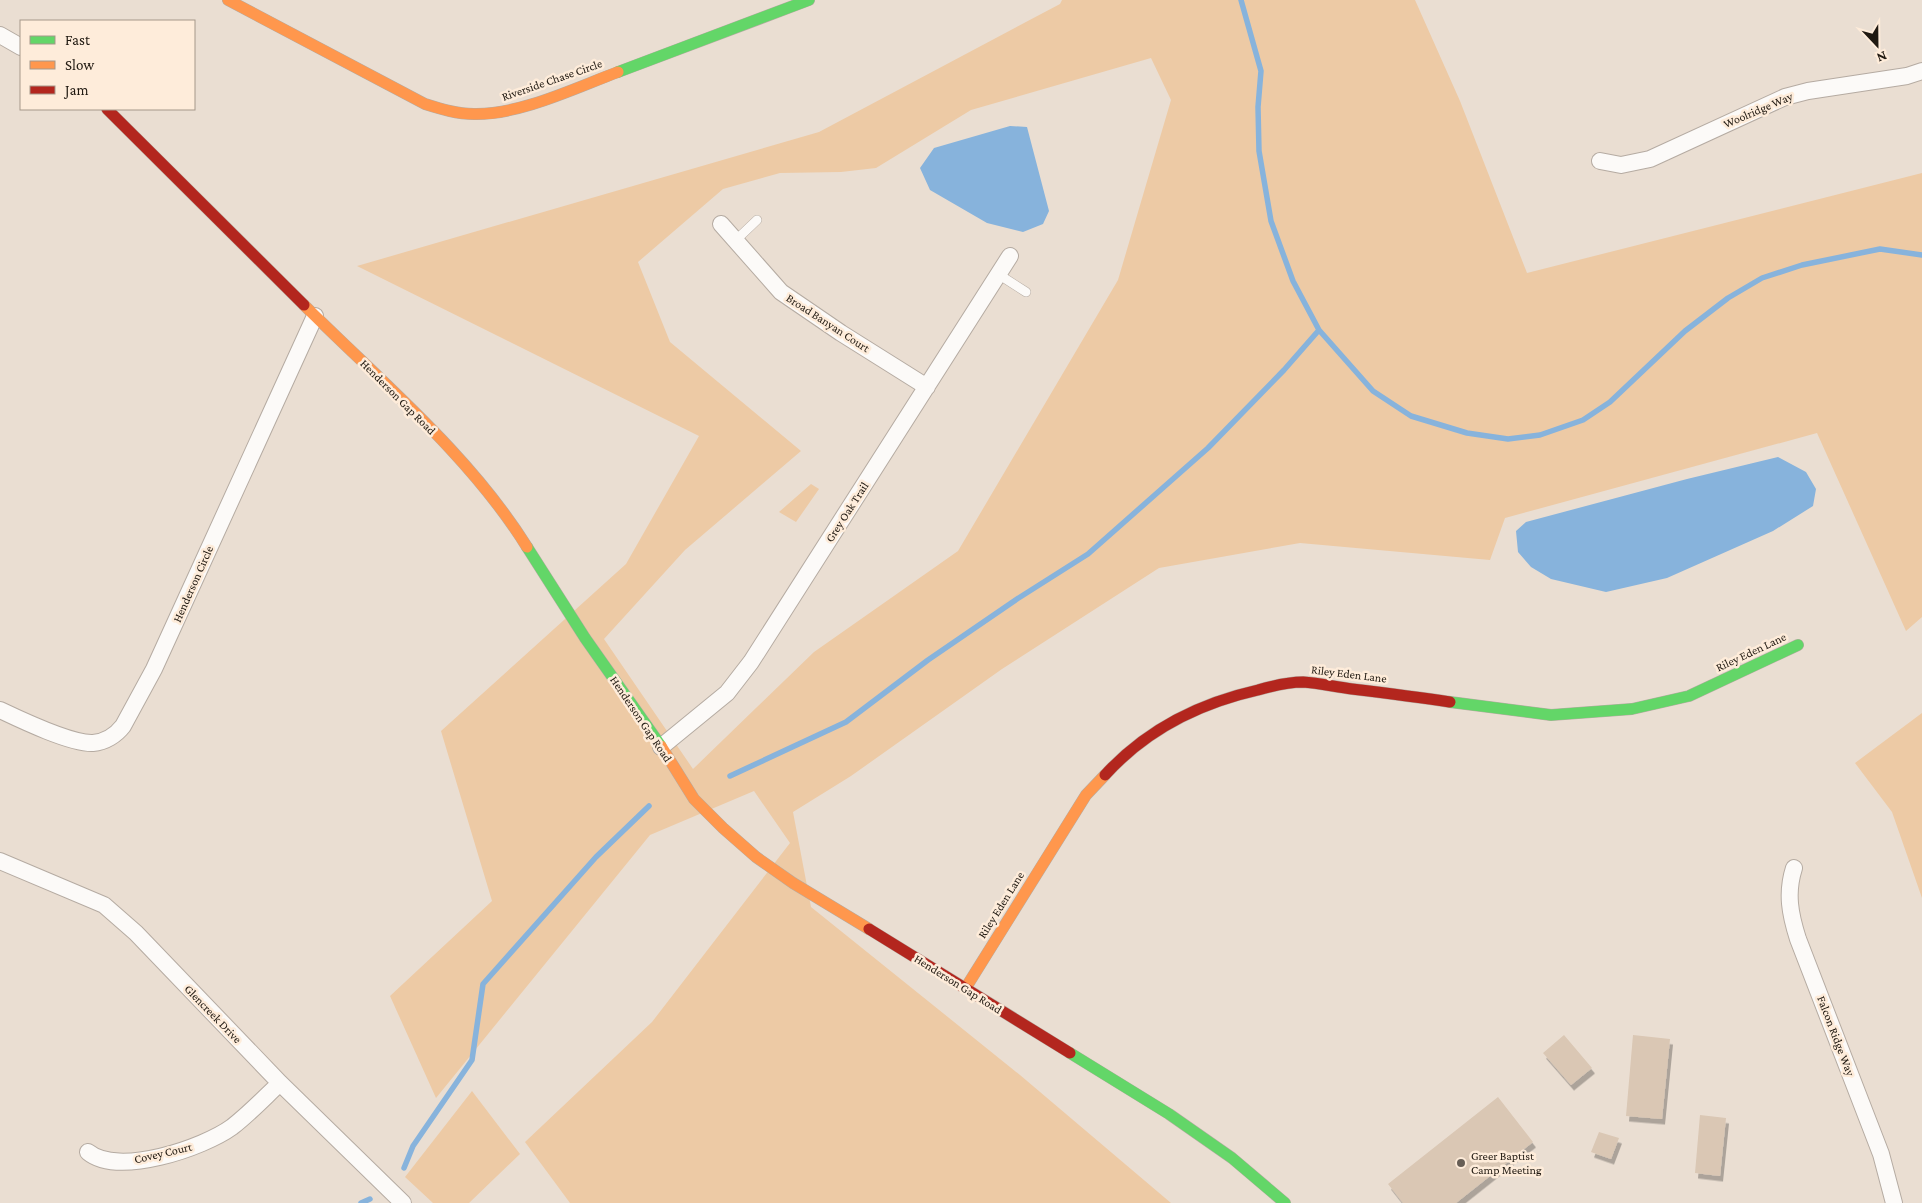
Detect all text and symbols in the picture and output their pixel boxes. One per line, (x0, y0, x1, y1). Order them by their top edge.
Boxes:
legend (20, 20, 195, 110)
north arrow (1852, 20, 1902, 70)
text: Fast (65, 32, 91, 48)
text: N (1874, 48, 1889, 66)
street label: Riverside Chase Circle (500, 56, 604, 104)
text: Slow (65, 57, 95, 73)
text: Jam (63, 82, 88, 99)
street label: Woolridge Way (1721, 89, 1795, 131)
street label: Broad Banyan Court (784, 291, 873, 356)
street label: Henderson Gap Road (357, 356, 439, 438)
street label: Grey Oak Trail (822, 479, 872, 545)
street label: Henderson Circle (170, 544, 216, 624)
street label: Riley Eden Lane (1714, 630, 1788, 674)
street label: Riley Eden Lane (1310, 662, 1388, 686)
street label: Henderson Gap Road (607, 673, 675, 765)
street label: Riley Eden Lane (975, 869, 1027, 941)
street label: Henderson Gap Road (912, 951, 1005, 1017)
street label: Glencreek Drive (182, 982, 244, 1046)
street label: Falcon Ridge Way (1814, 994, 1858, 1079)
street label: Covey Court (133, 1139, 194, 1166)
place label: Greer Baptist Camp Meeting (1471, 1149, 1542, 1177)
marker: Greer Baptist Camp Meeting (1455, 1157, 1467, 1169)

